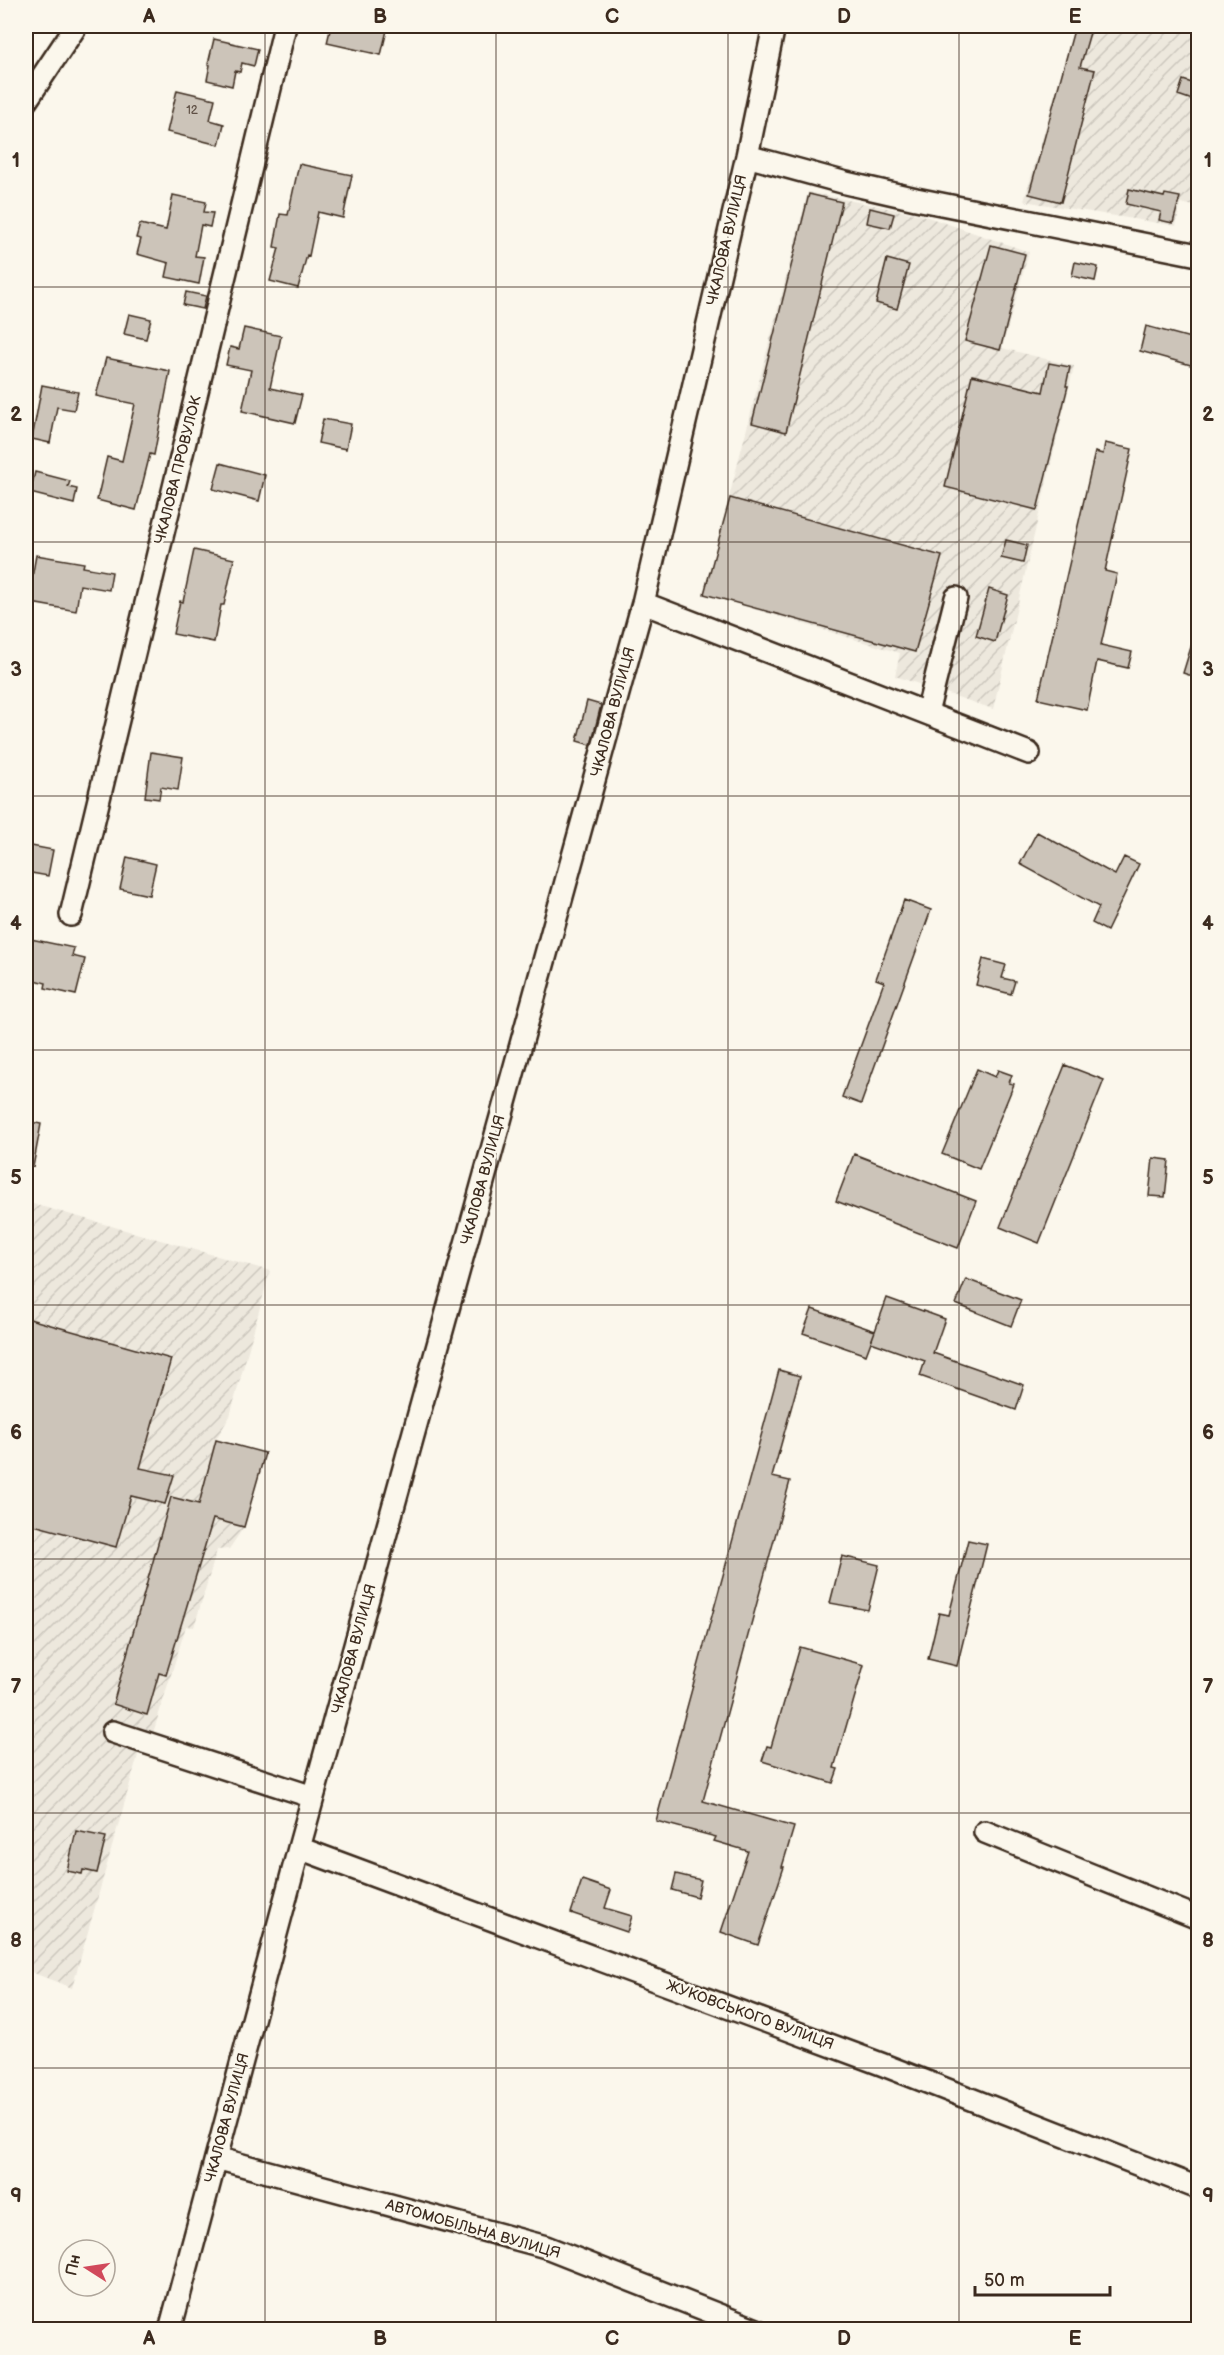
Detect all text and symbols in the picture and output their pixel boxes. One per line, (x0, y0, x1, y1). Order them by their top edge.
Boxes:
text: A (142, 5, 156, 29)
text: B (373, 5, 387, 29)
text: C (605, 5, 619, 29)
text: D (837, 5, 851, 29)
text: E (1069, 5, 1082, 29)
house number: 12 (186, 103, 198, 118)
text: 1 (12, 149, 20, 173)
text: 1 (1204, 149, 1212, 173)
street label: ЧКАЛОВА ВУЛИЦЯ (703, 173, 751, 307)
street label: ЧКАЛОВА ПРОВУЛОК (150, 393, 206, 546)
text: 2 (10, 403, 22, 427)
text: 2 (1202, 403, 1214, 427)
street label: ЧКАЛОВА ВУЛИЦЯ (587, 645, 639, 779)
text: 3 (10, 658, 22, 682)
text: 3 (1202, 658, 1214, 682)
text: 4 (10, 912, 22, 936)
text: 4 (1202, 912, 1214, 936)
street label: ЧКАЛОВА ВУЛИЦЯ (457, 1113, 509, 1247)
text: 5 (10, 1166, 22, 1190)
text: 5 (1202, 1166, 1214, 1190)
text: 6 (10, 1421, 22, 1445)
text: 6 (1202, 1421, 1214, 1445)
street label: ЧКАЛОВА ВУЛИЦЯ (328, 1582, 380, 1716)
text: 7 (10, 1675, 22, 1699)
text: 7 (1202, 1675, 1214, 1699)
text: 8 (10, 1929, 22, 1953)
text: 8 (1202, 1929, 1214, 1953)
street label: ЖУКОВСЬКОГО ВУЛИЦЯ (663, 1976, 837, 2054)
street label: ЧКАЛОВА ВУЛИЦЯ (201, 2051, 253, 2185)
text: 9 (10, 2184, 22, 2208)
text: 9 (1202, 2184, 1214, 2208)
street label: АВТОМОБІЛЬНА ВУЛИЦЯ (382, 2195, 563, 2263)
north arrow (57, 2238, 117, 2298)
text: Пн (62, 2253, 85, 2278)
scale bar (975, 2259, 1110, 2297)
text: 50 m (984, 2270, 1025, 2291)
text: A (142, 2327, 156, 2351)
text: B (373, 2327, 387, 2351)
text: C (605, 2327, 619, 2351)
text: D (837, 2327, 851, 2351)
text: E (1069, 2327, 1082, 2351)

